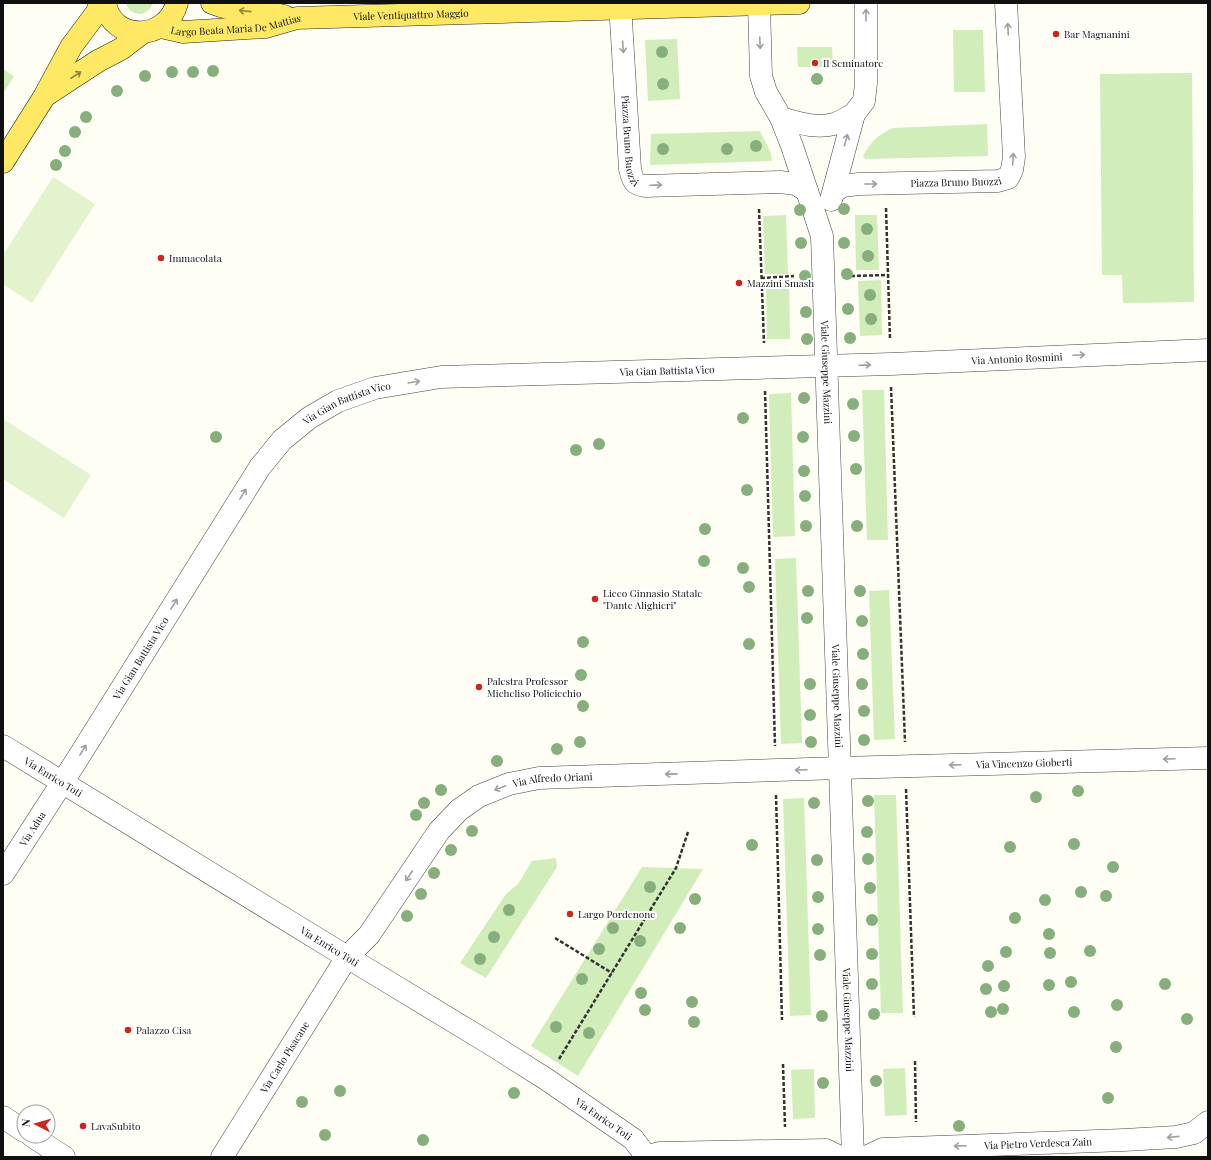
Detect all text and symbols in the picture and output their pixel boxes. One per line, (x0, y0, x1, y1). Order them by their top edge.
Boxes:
street label: Viale Ventiquattro Maggio (352, 6, 469, 23)
one-way arrow (239, 7, 252, 15)
one-way arrow (862, 9, 870, 22)
street label: Largo Beata Maria De Mattias (169, 11, 301, 39)
one-way arrow (1004, 23, 1011, 36)
place label: Bar Magnanini (1064, 27, 1130, 41)
marker: Bar Magnanini (1051, 29, 1061, 39)
one-way arrow (756, 36, 764, 49)
one-way arrow (619, 40, 626, 53)
place label: Il Seminatore (823, 56, 883, 70)
marker: Il Seminatore (810, 58, 820, 68)
one-way arrow (71, 71, 82, 79)
street label: Piazza Bruno Buozzi (619, 95, 642, 190)
one-way arrow (843, 134, 850, 147)
one-way arrow (1010, 153, 1017, 166)
street label: Piazza Bruno Buozzi (910, 173, 1003, 190)
one-way arrow (864, 180, 877, 188)
one-way arrow (649, 182, 662, 189)
place label: Immacolata (169, 251, 222, 265)
marker: Immacolata (156, 253, 166, 263)
place label: Mazzini Smash (747, 276, 814, 290)
marker: Mazzini Smash (734, 278, 744, 288)
street label: Viale Giuseppe Mazzini (818, 319, 835, 424)
street label: Via Antonio Rosmini (970, 349, 1063, 367)
one-way arrow (1072, 351, 1085, 359)
one-way arrow (858, 361, 871, 368)
street label: Via Gian Battista Vico (618, 362, 715, 379)
street label: Via Gian Battista Vico (299, 378, 392, 428)
one-way arrow (407, 378, 420, 386)
one-way arrow (239, 489, 247, 500)
place label: Liceo Ginnasio Statale "Dante Alighieri" (603, 586, 702, 612)
marker: Liceo Ginnasio Statale "Dante Alighieri" (590, 594, 600, 604)
one-way arrow (170, 599, 178, 610)
street label: Via Gian Battista Vico (109, 614, 172, 703)
street label: Viale Giuseppe Mazzini (829, 643, 846, 748)
place label: Palestra Professor Micheliso Policicchio (487, 674, 582, 700)
marker: Palestra Professor Micheliso Policicchio (474, 682, 484, 692)
one-way arrow (79, 745, 87, 756)
street label: Via Enrico Toti (21, 753, 85, 800)
street label: Via Vincenzo Gioberti (975, 755, 1073, 771)
one-way arrow (1163, 755, 1176, 763)
one-way arrow (949, 761, 962, 769)
one-way arrow (795, 766, 808, 773)
street label: Via Alfredo Oriani (510, 769, 593, 790)
one-way arrow (665, 770, 678, 778)
one-way arrow (494, 784, 506, 792)
street label: Via Adua (15, 808, 49, 850)
one-way arrow (404, 870, 412, 882)
place label: Largo Pordenone (578, 907, 655, 921)
marker: Largo Pordenone (565, 909, 575, 919)
street label: Via Enrico Toti (297, 922, 361, 970)
street label: Viale Giuseppe Mazzini (840, 967, 857, 1072)
street label: Via Carlo Pisacane (256, 1018, 312, 1096)
place label: Palazzo Cisa (136, 1023, 191, 1037)
marker: Palazzo Cisa (123, 1025, 133, 1035)
street label: Via Enrico Toti (572, 1094, 635, 1143)
north arrow (16, 1104, 56, 1144)
text: N (18, 1118, 33, 1128)
place label: LavaSubito (91, 1119, 141, 1133)
marker: LavaSubito (78, 1121, 88, 1131)
one-way arrow (1167, 1133, 1180, 1140)
street label: Via Pietro Verdesca Zain (983, 1134, 1092, 1152)
one-way arrow (954, 1142, 967, 1150)

